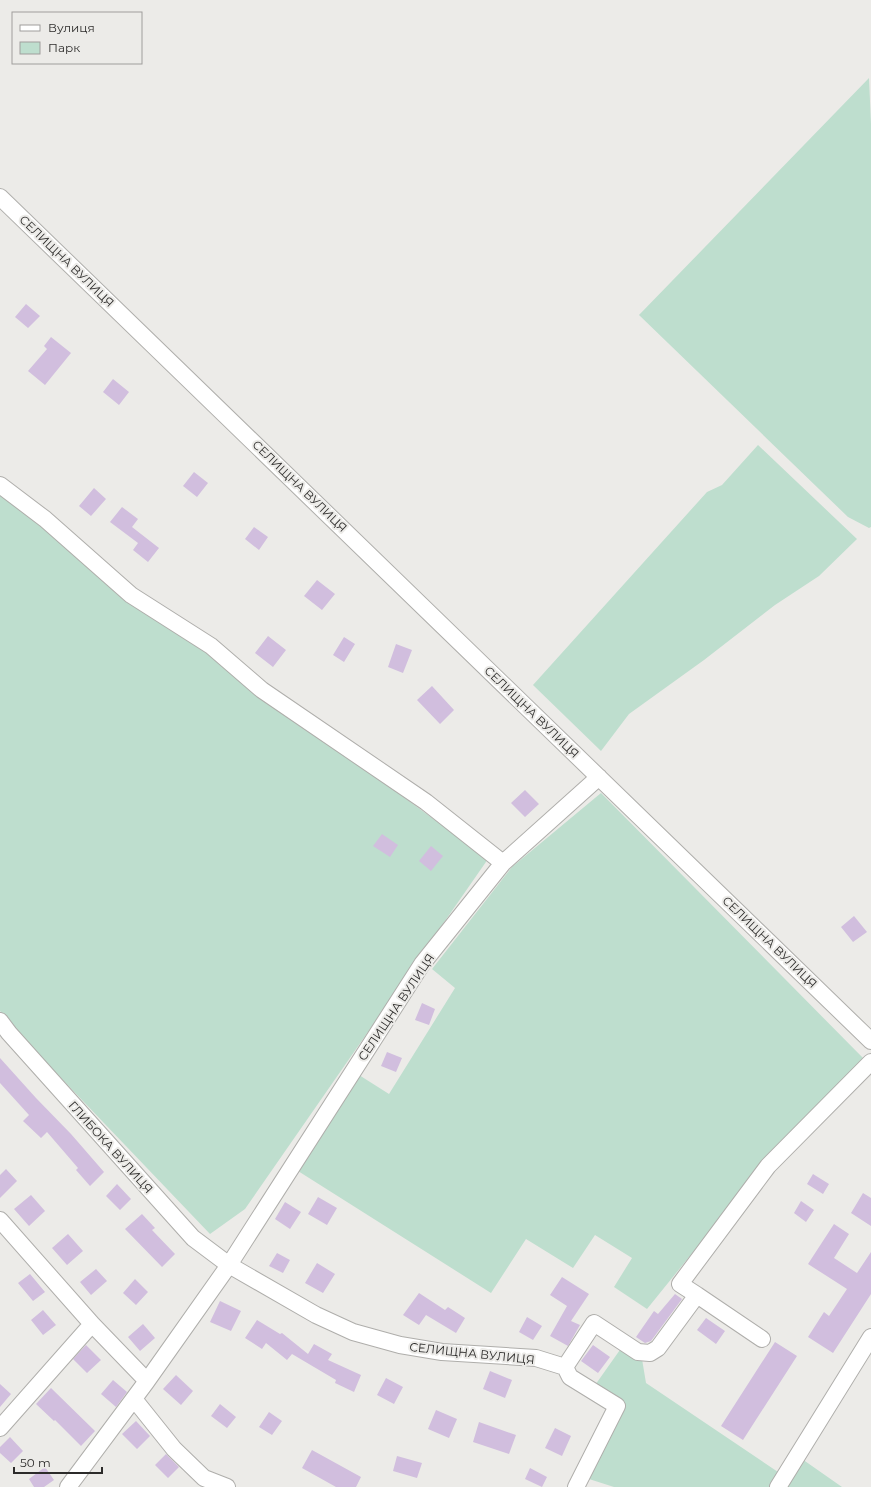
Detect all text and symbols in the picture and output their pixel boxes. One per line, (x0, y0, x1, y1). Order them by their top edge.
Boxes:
legend (12, 12, 142, 64)
text: Вулиця (48, 20, 95, 35)
text: Парк (48, 40, 80, 55)
street label: СЕЛИЩНА ВУЛИЦЯ (16, 212, 118, 310)
street label: СЕЛИЩНА ВУЛИЦЯ (249, 437, 351, 535)
street label: СЕЛИЩНА ВУЛИЦЯ (481, 663, 583, 761)
street label: СЕЛИЩНА ВУЛИЦЯ (719, 893, 821, 991)
street label: СЕЛИЩНА ВУЛИЦЯ (355, 951, 437, 1063)
street label: ГЛИБОКА ВУЛИЦЯ (66, 1098, 156, 1196)
street label: СЕЛИЩНА ВУЛИЦЯ (409, 1339, 535, 1367)
scale bar (14, 1449, 102, 1475)
text: 50 m (20, 1455, 51, 1470)

